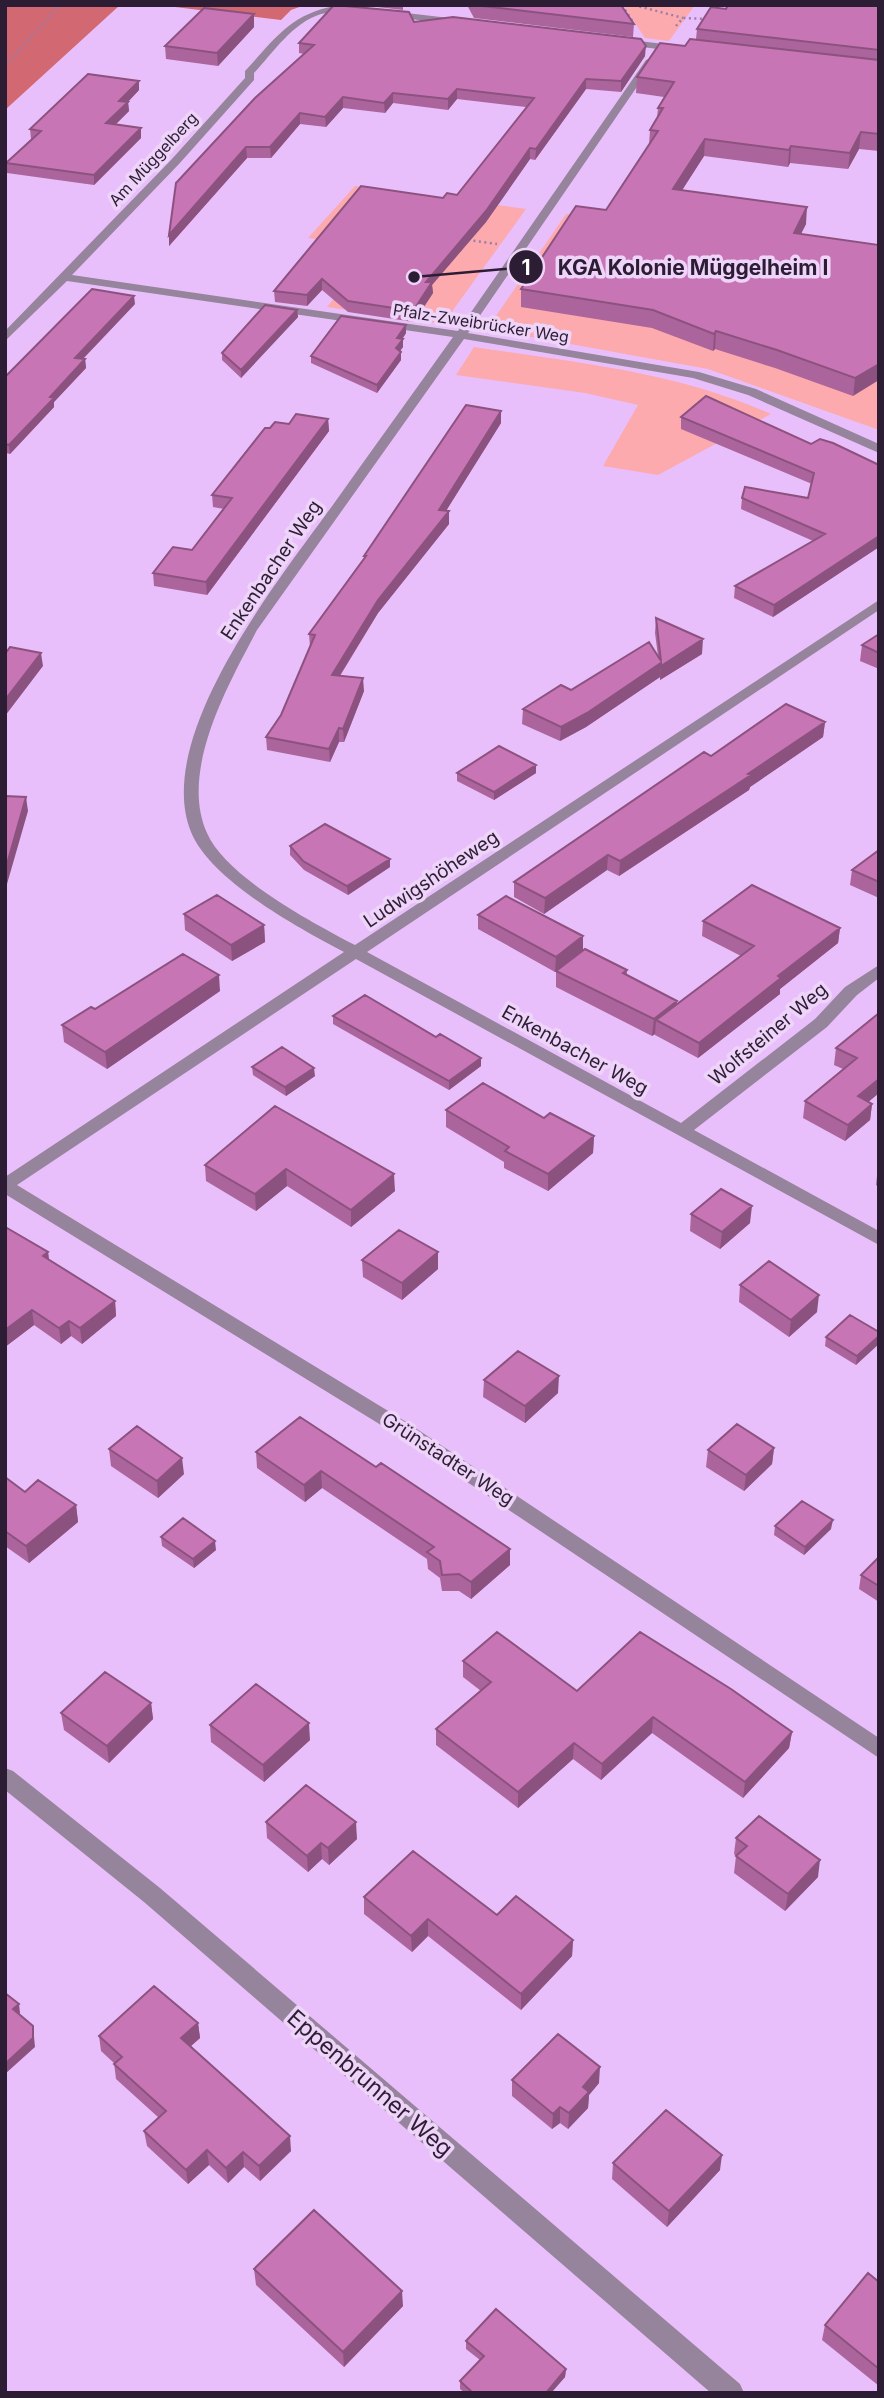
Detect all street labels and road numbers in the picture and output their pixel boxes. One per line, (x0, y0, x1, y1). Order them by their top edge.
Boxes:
street label: Am Müggelberg (104, 108, 202, 210)
street label: Pfalz-Zweibrücker Weg (392, 299, 570, 347)
street label: Enkenbacher Weg (216, 496, 326, 644)
street label: Ludwigshöheweg (359, 825, 503, 933)
street label: Wolfsteiner Weg (704, 978, 832, 1090)
street label: Enkenbacher Weg (498, 1000, 652, 1100)
street label: Grünstadter Weg (378, 1408, 518, 1510)
street label: Eppenbrunner Weg (282, 2004, 458, 2162)

